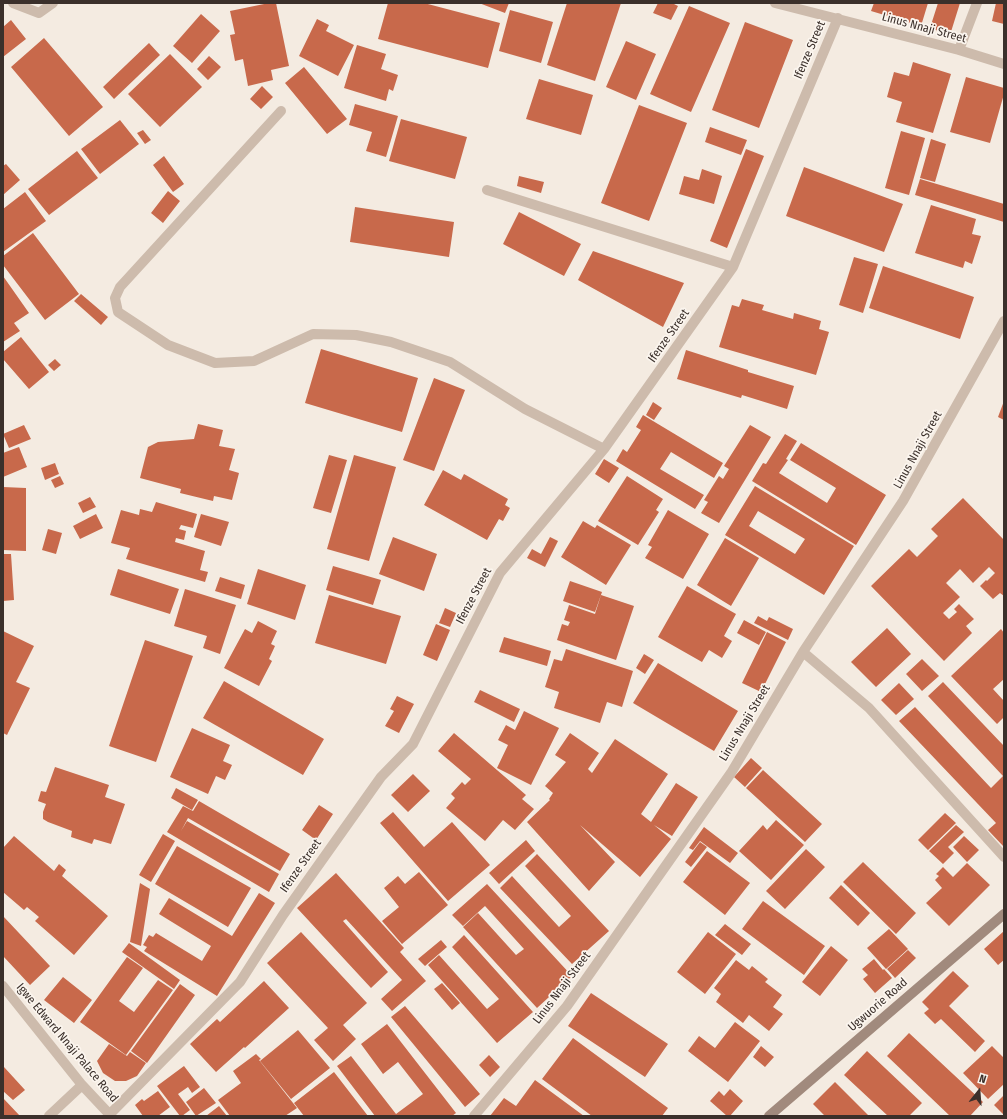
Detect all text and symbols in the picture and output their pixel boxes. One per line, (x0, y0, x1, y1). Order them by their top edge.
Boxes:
street label: Linus Nnaji Street (880, 10, 968, 46)
street label: Ifenze Street (791, 19, 829, 81)
street label: Ifenze Street (645, 307, 693, 365)
street label: Linus Nnaji Street (891, 409, 945, 491)
street label: Ifenze Street (453, 565, 495, 627)
street label: Linus Nnaji Street (717, 682, 773, 764)
street label: Ifenze Street (277, 837, 325, 895)
street label: Linus Nnaji Street (530, 949, 594, 1027)
street label: Ugwuorie Road (845, 975, 911, 1035)
street label: Igwe Edward Nnaji Palace Road (13, 981, 121, 1105)
north arrow (959, 1071, 999, 1111)
text: N (978, 1072, 988, 1086)

